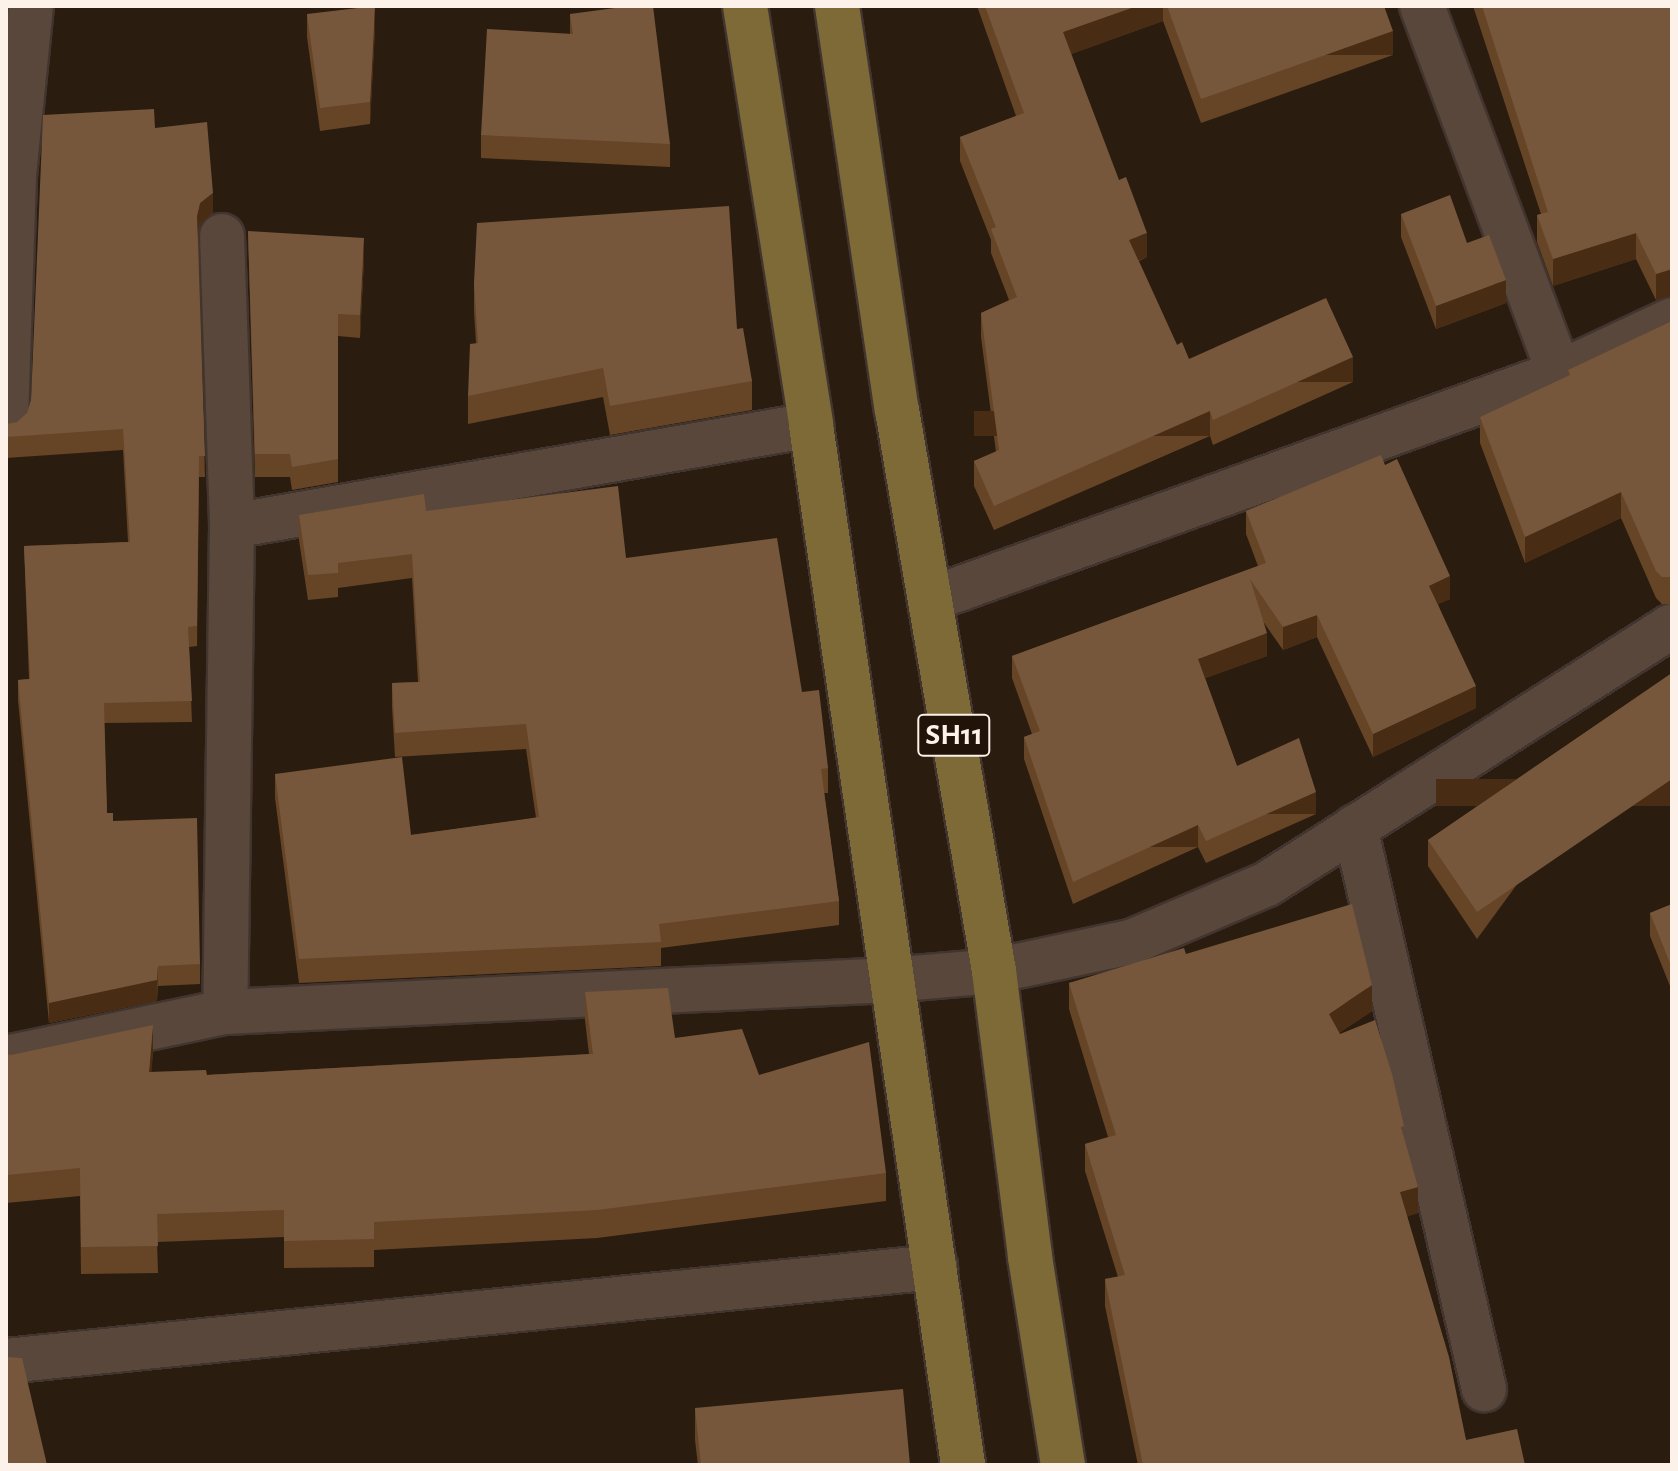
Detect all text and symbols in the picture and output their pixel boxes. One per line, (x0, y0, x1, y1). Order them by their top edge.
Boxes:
road number: SH11 (916, 709, 992, 761)

